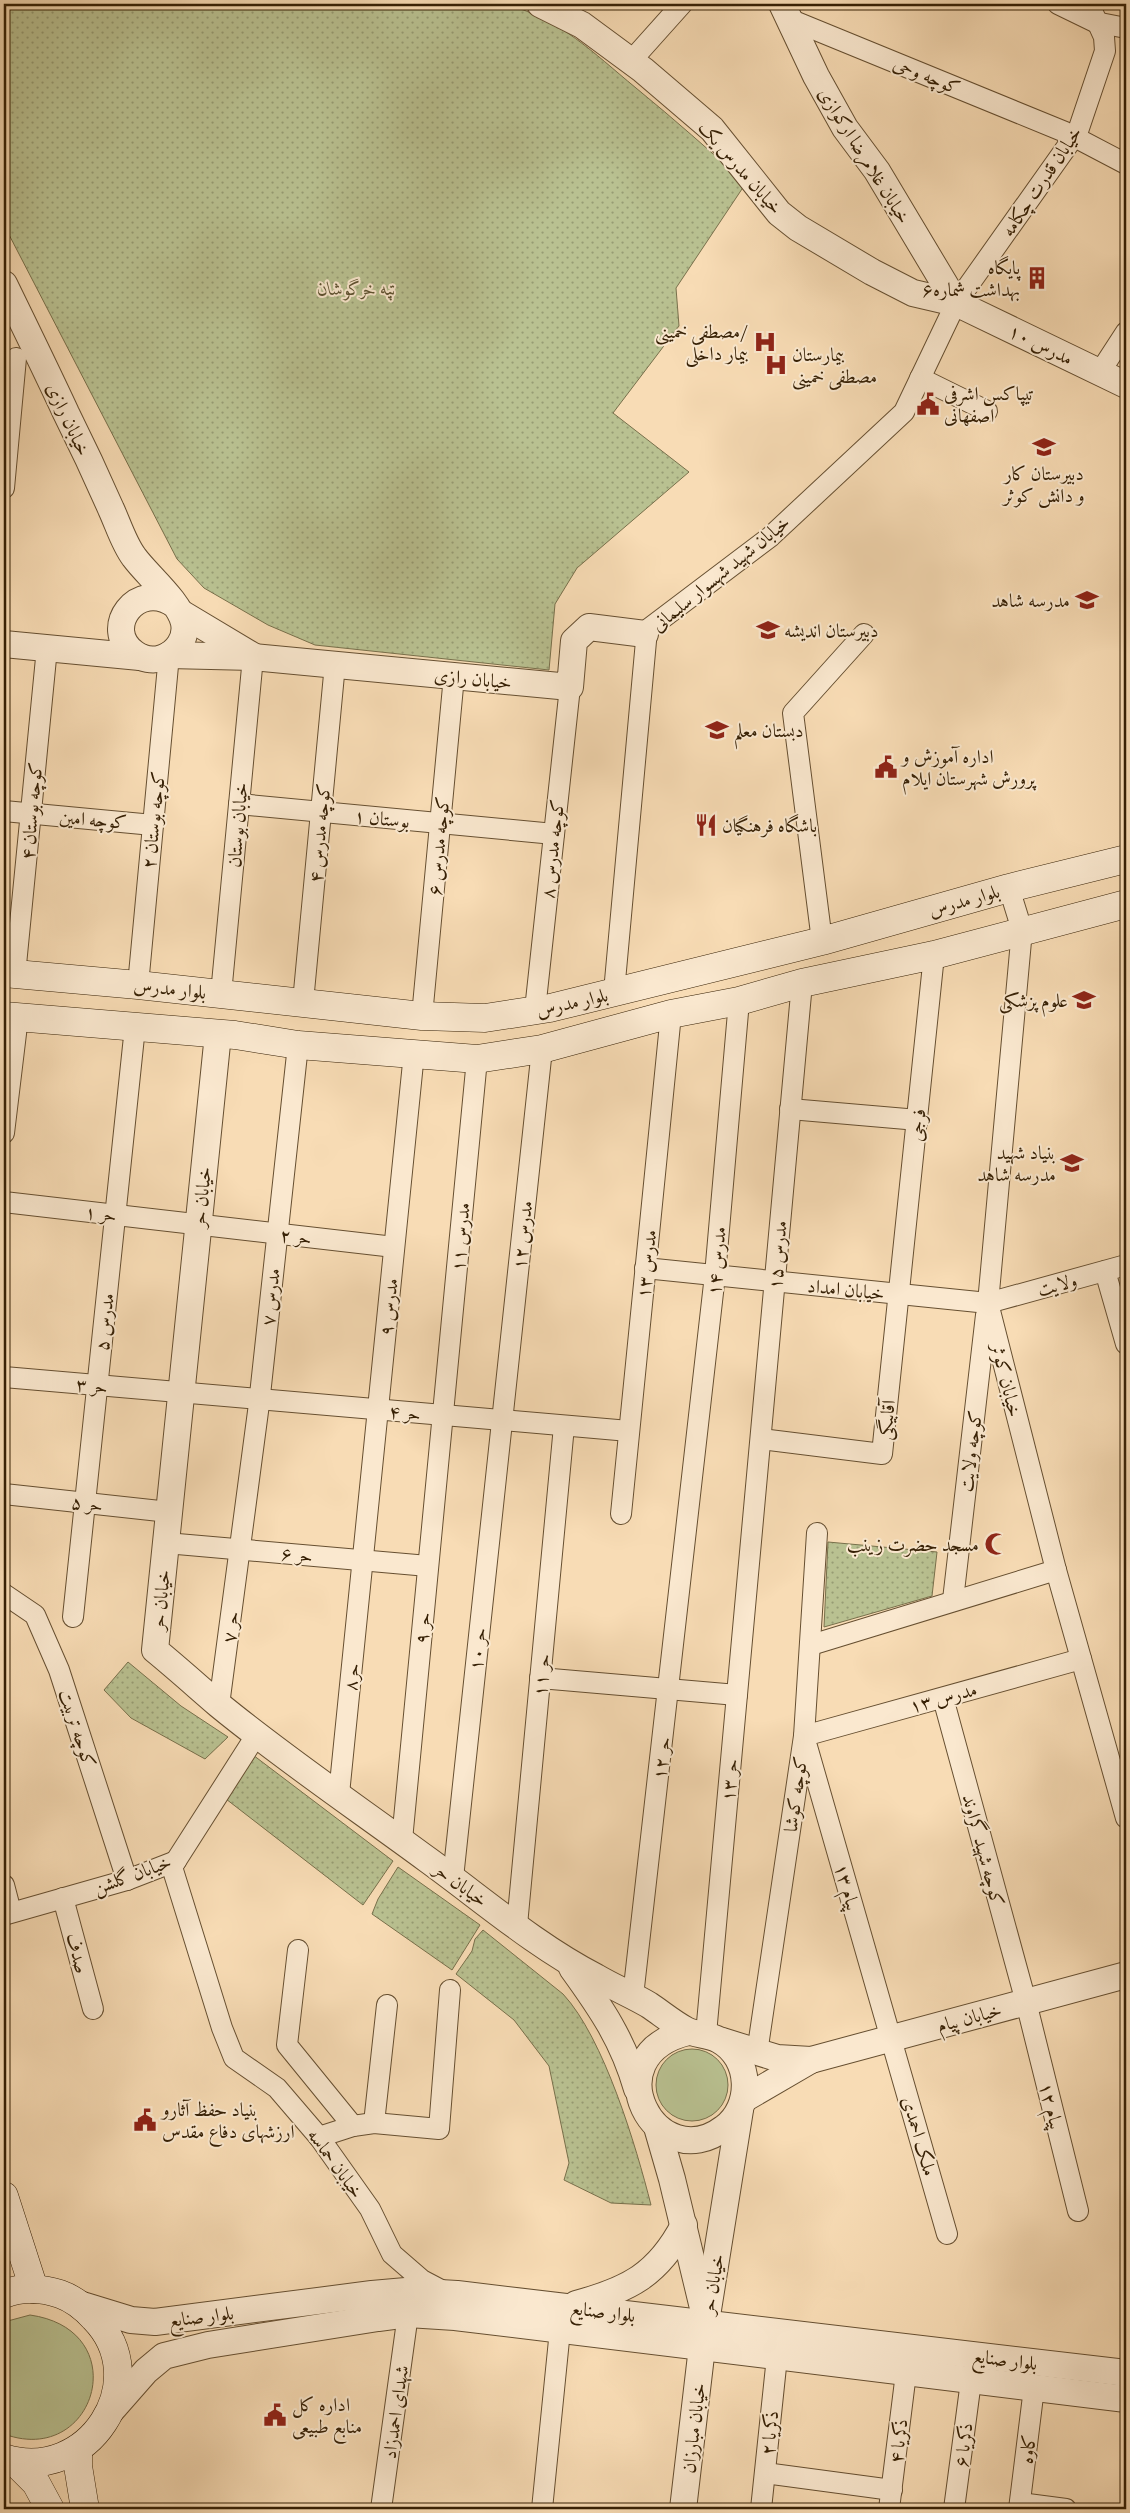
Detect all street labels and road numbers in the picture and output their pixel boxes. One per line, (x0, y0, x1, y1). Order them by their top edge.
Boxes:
street label: کوچه وحی (888, 52, 964, 103)
street label: خیابان غلامرضا ارکوازی (810, 83, 916, 230)
street label: خیابان مدرس یک (691, 116, 787, 221)
street label: خیابان قدرت چکامه (996, 122, 1090, 243)
street label: مدرس ۱۰ (1003, 319, 1077, 374)
street label: خیابان رازی (38, 379, 95, 461)
street label: خیابان شهید شهسوار سلیمانی (646, 510, 797, 640)
street label: خیابان رازی (432, 663, 513, 698)
street label: کوچه بوستان ۴ (16, 761, 51, 861)
street label: کوچه بوستان ۲ (137, 770, 174, 870)
street label: خیابان بوستان (222, 782, 257, 869)
street label: کوچه مدرس ۴ (304, 782, 339, 884)
street label: کوچه مدرس ۶ (423, 795, 458, 897)
street label: کوچه مدرس ۸ (536, 798, 573, 900)
street label: بوستان ۱ (352, 804, 411, 837)
street label: کوچه امین (58, 805, 128, 838)
street label: بلوار مدرس (926, 879, 1004, 925)
street label: بلوار مدرس (132, 973, 207, 1008)
street label: بلوار مدرس (534, 983, 611, 1026)
street label: فرجی (904, 1108, 935, 1143)
street label: خیابان حر (187, 1166, 220, 1231)
street label: حر ۱ (83, 1200, 118, 1231)
street label: مدرس ۱۲ (507, 1200, 542, 1271)
street label: مدرس ۱۱ (446, 1202, 479, 1273)
street label: مدرس ۱۵ (763, 1220, 796, 1291)
street label: حر ۲ (278, 1223, 313, 1254)
street label: مدرس ۱۴ (702, 1226, 735, 1297)
street label: مدرس ۱۳ (631, 1229, 666, 1300)
street label: مدرس ۷ (256, 1267, 289, 1327)
street label: ولایت (1035, 1268, 1080, 1305)
street label: خیابان امداد (806, 1274, 886, 1309)
street label: مدرس ۹ (374, 1277, 407, 1337)
street label: مدرس ۵ (90, 1292, 123, 1352)
street label: خیابان کوثر (982, 1339, 1027, 1420)
street label: حر ۳ (75, 1373, 109, 1402)
street label: آقابیگی (873, 1397, 904, 1442)
street label: حر ۴ (388, 1400, 422, 1429)
street label: کوچه ولایت (954, 1409, 991, 1494)
street label: حر ۵ (69, 1490, 104, 1521)
street label: حر ۶ (280, 1542, 314, 1571)
street label: خیابان حر (146, 1569, 179, 1634)
street label: حر ۷ (217, 1610, 248, 1645)
street label: حر ۹ (410, 1611, 439, 1645)
street label: حر ۱۰ (464, 1626, 495, 1672)
street label: حر ۱۱ (528, 1653, 559, 1698)
street label: حر۸ (339, 1662, 368, 1693)
street label: مدرس ۱۳ (907, 1677, 980, 1721)
street label: کوچه تربیت (50, 1686, 101, 1771)
street label: حر ۱۲ (647, 1735, 679, 1781)
street label: کوچه کوشا (779, 1755, 816, 1834)
street label: ۱۳ حر (716, 1758, 747, 1803)
street label: کوچه شهید گراوند (954, 1791, 1010, 1910)
street label: خیابان گلشن (90, 1850, 176, 1903)
street label: خیابان حر (425, 1856, 492, 1915)
street label: پیام ۱۳ (825, 1861, 865, 1915)
street label: صدف (57, 1930, 94, 1977)
street label: خیابان پیام (934, 1998, 1005, 2042)
street label: پیام ۱۲ (1030, 2080, 1068, 2133)
street label: ملک احمدی (893, 2094, 942, 2180)
street label: خیابان حماسه (299, 2124, 369, 2205)
street label: خیابان حر (696, 2252, 733, 2319)
street label: بلوار صنایع (568, 2296, 637, 2333)
street label: بلوار صنایع (167, 2301, 236, 2338)
street label: بلوار صنایع (970, 2344, 1039, 2381)
street label: شهدای احمدزاد (378, 2364, 417, 2461)
street label: خیابان مبارزان (677, 2382, 714, 2475)
street label: ذکریا ۲ (756, 2410, 787, 2457)
street label: ذکریا ۴ (884, 2418, 917, 2465)
street label: ذکریا ۶ (949, 2422, 982, 2469)
street label: کاوه (1014, 2433, 1045, 2466)

